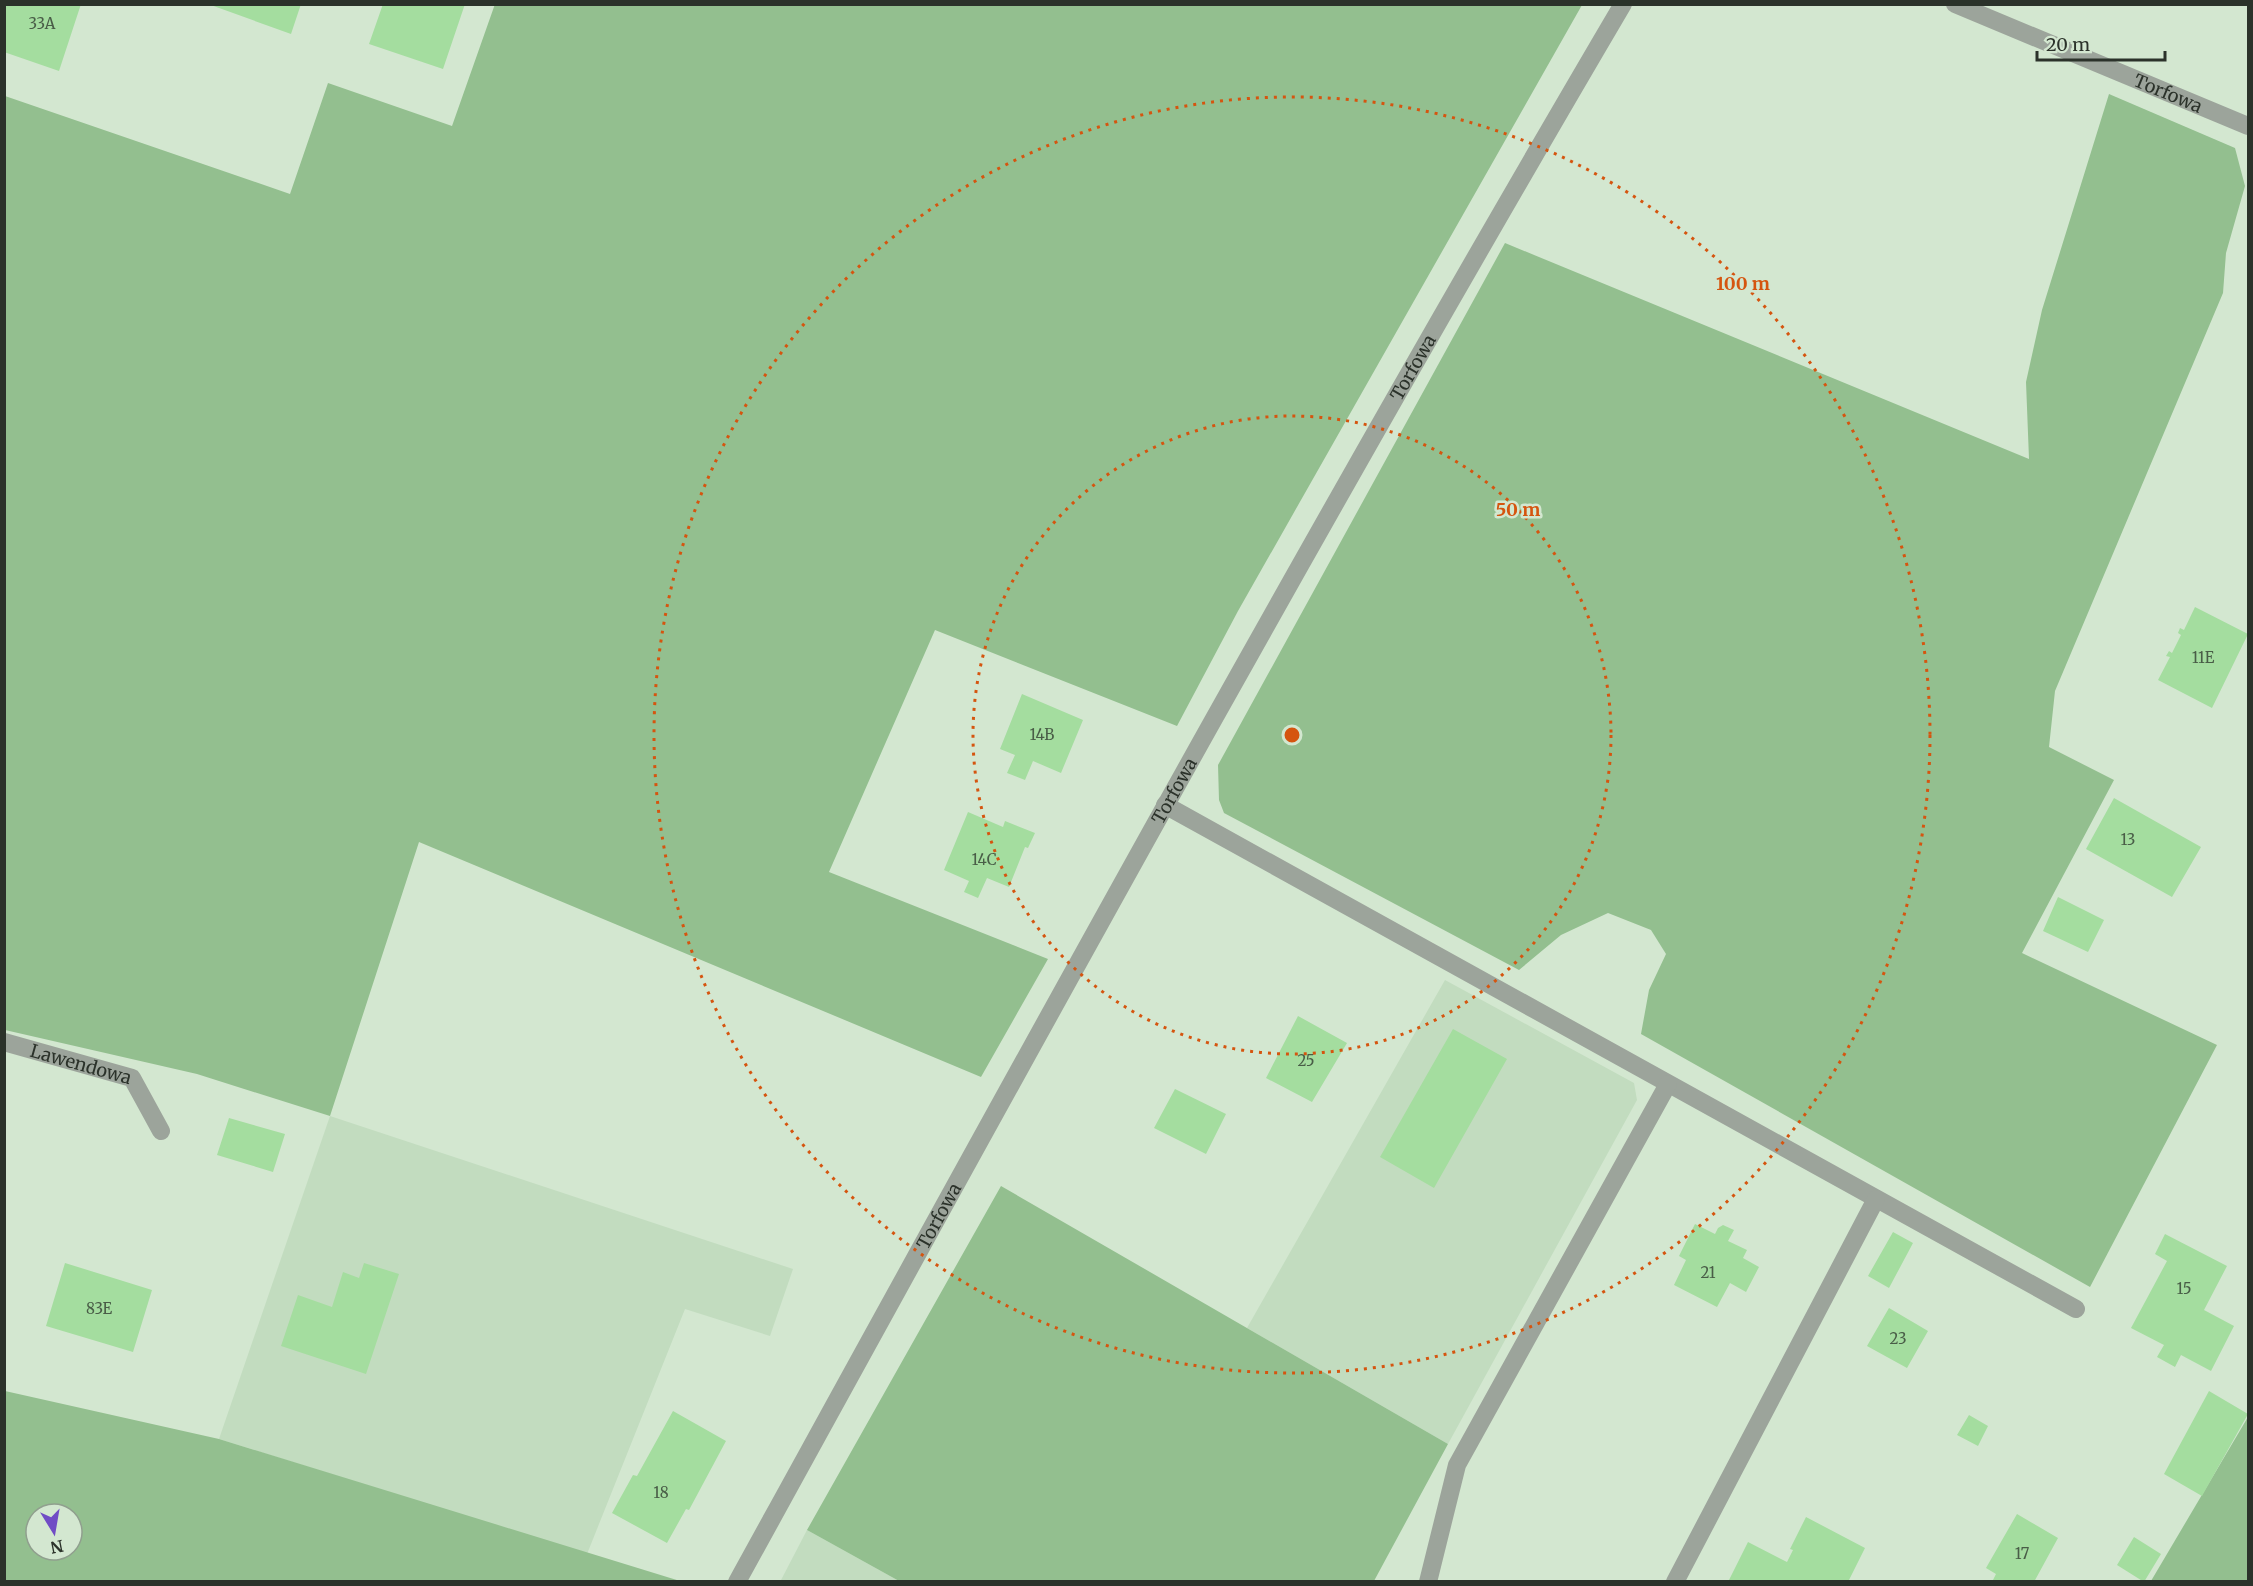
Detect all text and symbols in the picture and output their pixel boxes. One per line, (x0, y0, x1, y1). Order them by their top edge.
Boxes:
house number: 33A (29, 14, 56, 33)
scale bar (2037, 24, 2164, 62)
text: 20 m (2046, 33, 2090, 56)
street label: Torfowa (2130, 68, 2206, 117)
text: 100 m (1716, 272, 1770, 295)
street label: Torfowa (1385, 330, 1441, 404)
text: 50 m (1496, 498, 1540, 521)
house number: 11E (2192, 648, 2215, 667)
house number: 14B (1030, 725, 1054, 744)
centre of rings (1282, 725, 1302, 745)
street label: Torfowa (1146, 753, 1202, 828)
house number: 13 (2121, 830, 2135, 849)
house number: 14C (971, 850, 997, 869)
street label: Lawendowa (28, 1039, 135, 1089)
house number: 25 (1297, 1051, 1315, 1070)
street label: Torfowa (911, 1178, 966, 1253)
house number: 21 (1700, 1263, 1716, 1282)
house number: 15 (2176, 1279, 2192, 1298)
house number: 83E (86, 1299, 112, 1318)
house number: 23 (1890, 1329, 1906, 1348)
house number: 18 (653, 1483, 669, 1502)
north arrow (24, 1502, 84, 1562)
text: N (48, 1536, 65, 1558)
house number: 17 (2015, 1544, 2030, 1563)

